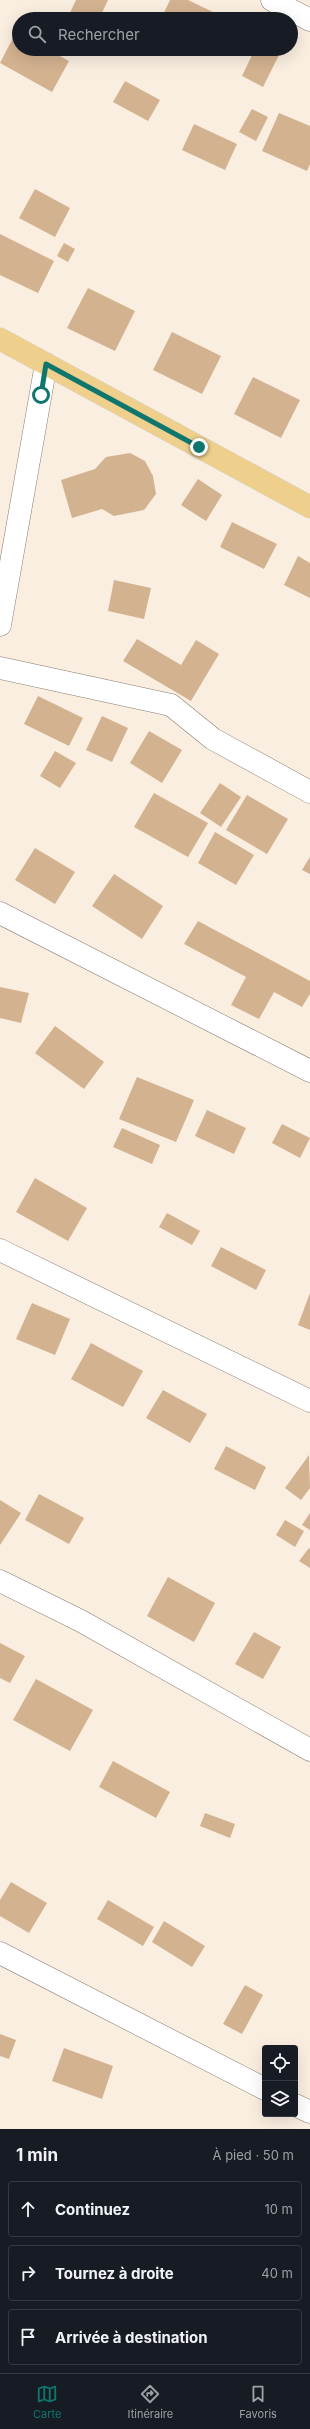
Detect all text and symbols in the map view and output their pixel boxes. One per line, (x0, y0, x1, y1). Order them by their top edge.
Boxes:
search box (12, 12, 298, 56)
icon: search (26, 23, 48, 45)
text: Rechercher (58, 25, 140, 44)
route start (32, 386, 50, 404)
route end (190, 438, 208, 456)
map controls (262, 2045, 298, 2117)
button: locate (262, 2045, 298, 2081)
button: layers (262, 2081, 298, 2117)
text: 1 min (16, 2145, 58, 2165)
text: À pied · 50 m (213, 2147, 294, 2163)
icon: ahead (17, 2198, 39, 2220)
text: Continuez (55, 2200, 130, 2219)
text: 10 m (264, 2201, 293, 2217)
icon: right (17, 2262, 39, 2284)
text: Tournez à droite (55, 2264, 174, 2283)
text: 40 m (261, 2265, 293, 2281)
icon: arrive (17, 2326, 39, 2348)
text: Arrivée à destination (55, 2328, 208, 2347)
tab: Carte (33, 2383, 61, 2421)
tab: Itinéraire (128, 2383, 173, 2421)
tab: Favoris (239, 2383, 277, 2421)

